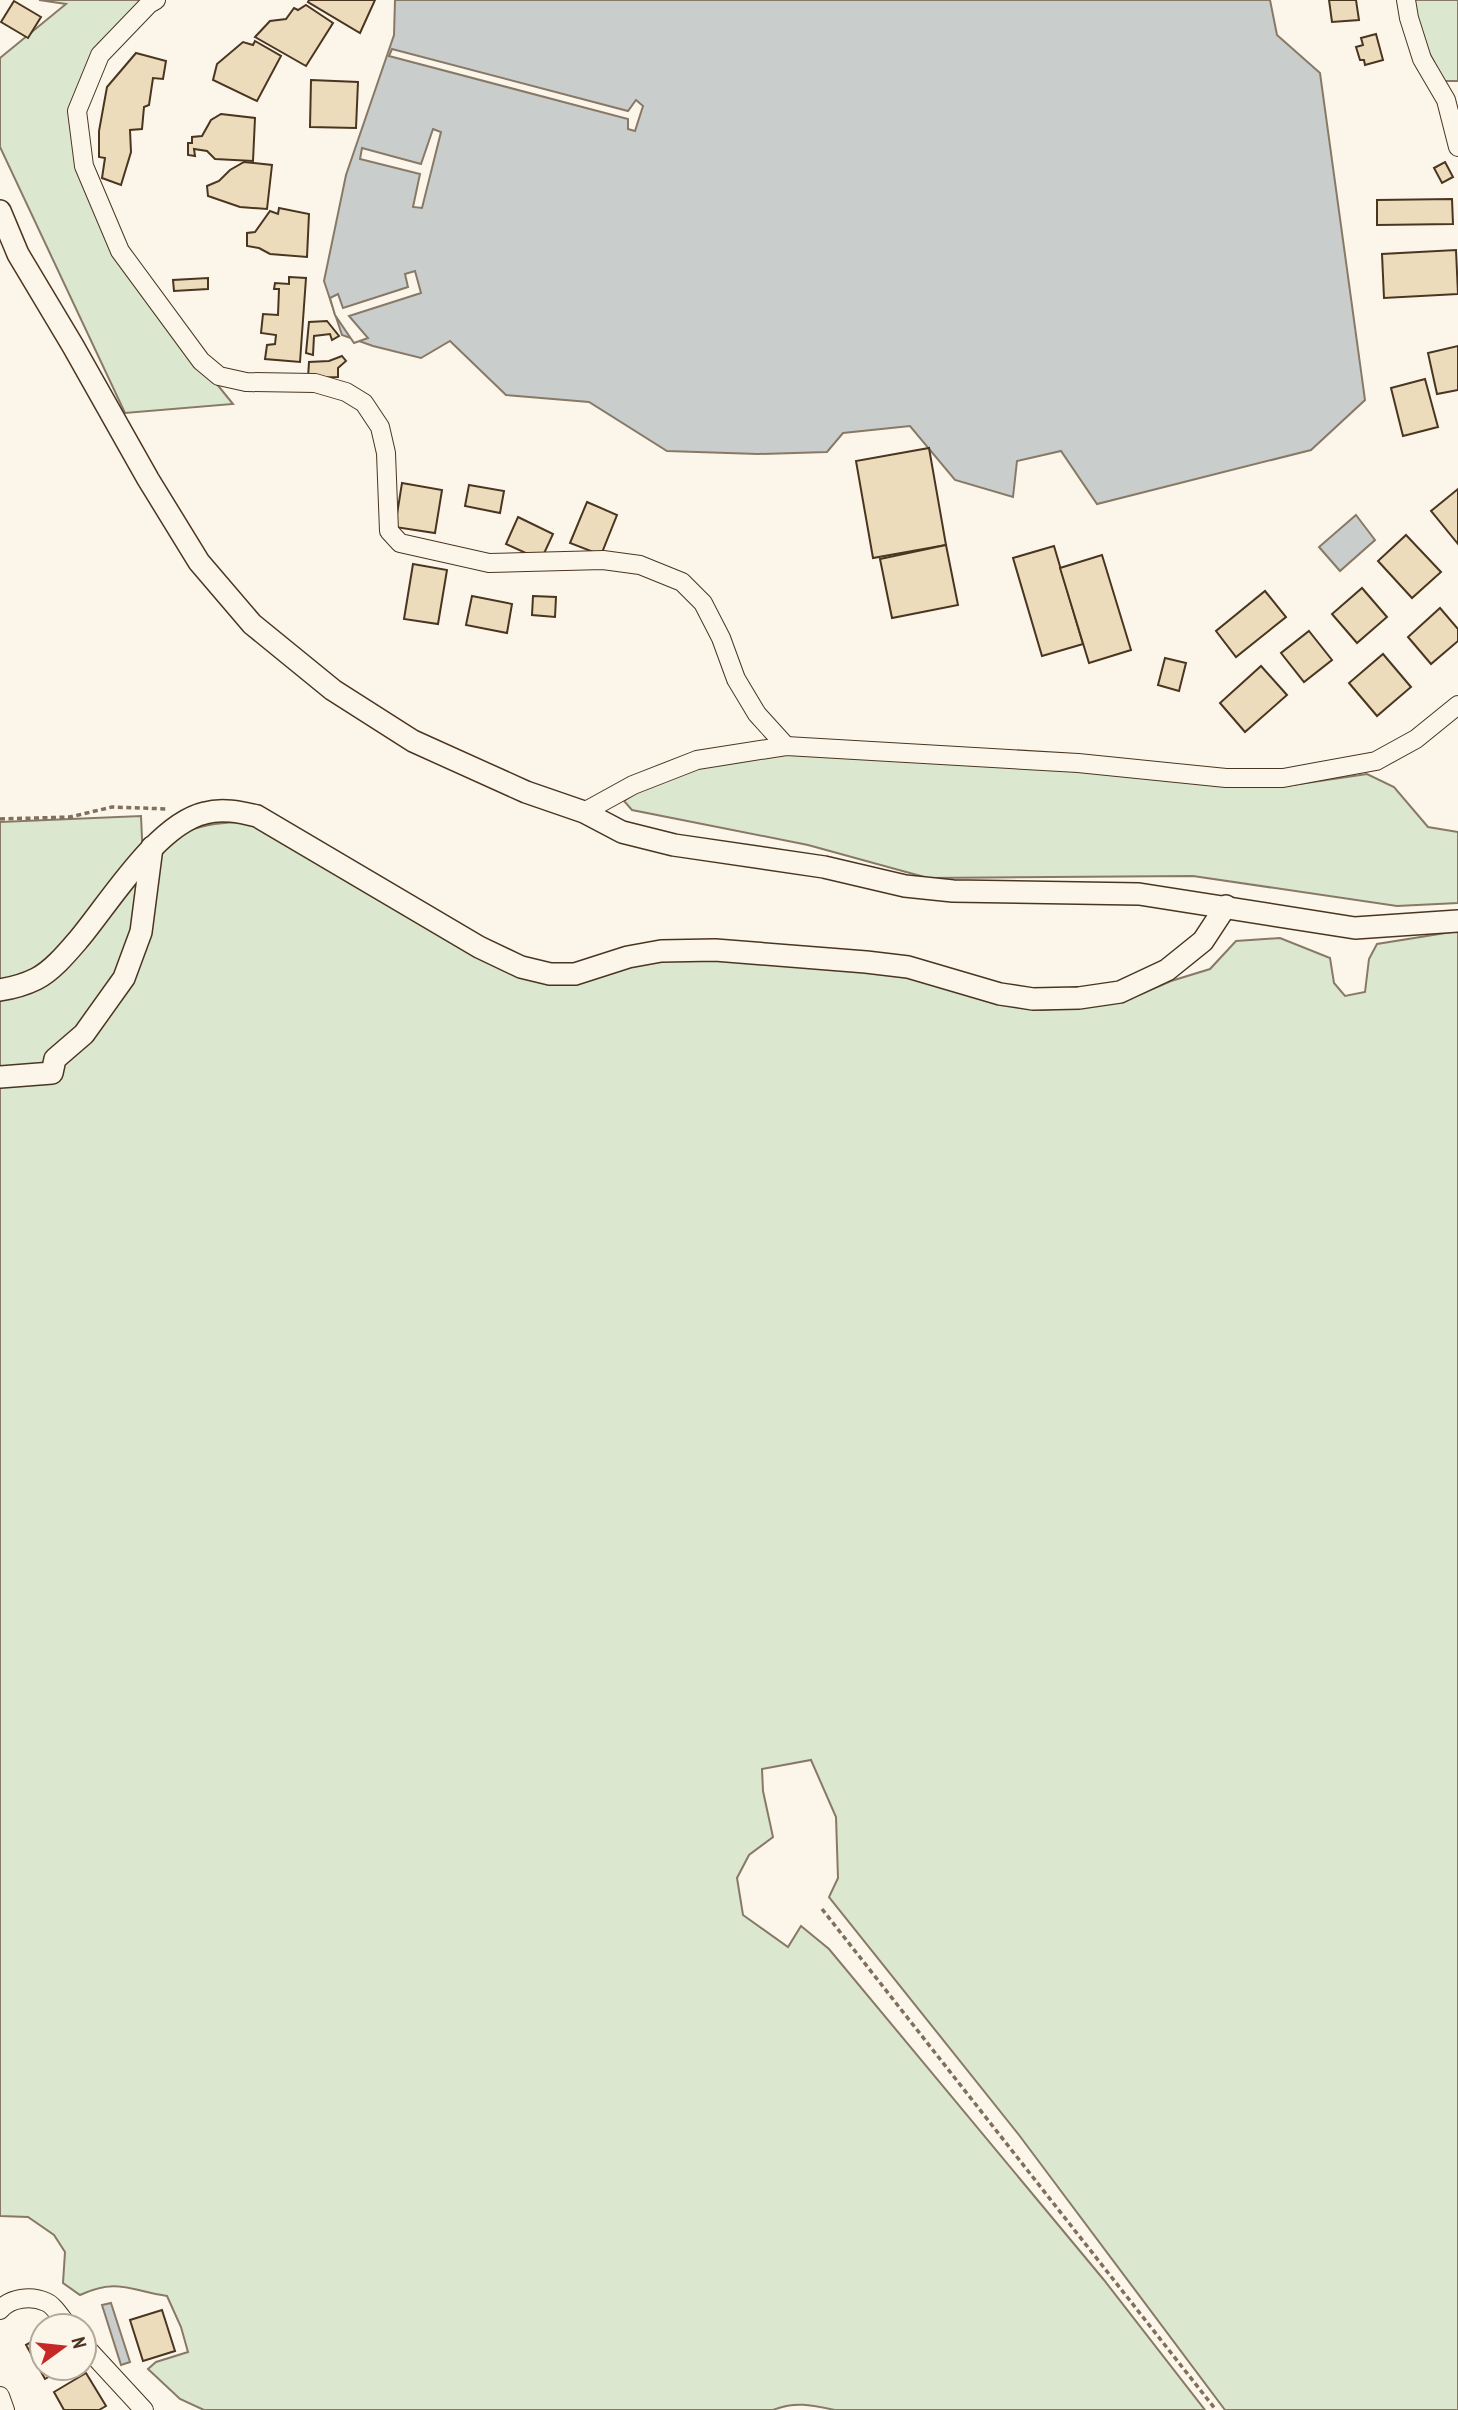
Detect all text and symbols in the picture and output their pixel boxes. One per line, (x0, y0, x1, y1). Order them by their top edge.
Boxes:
north arrow (28, 2312, 98, 2382)
text: N (67, 2335, 92, 2351)

